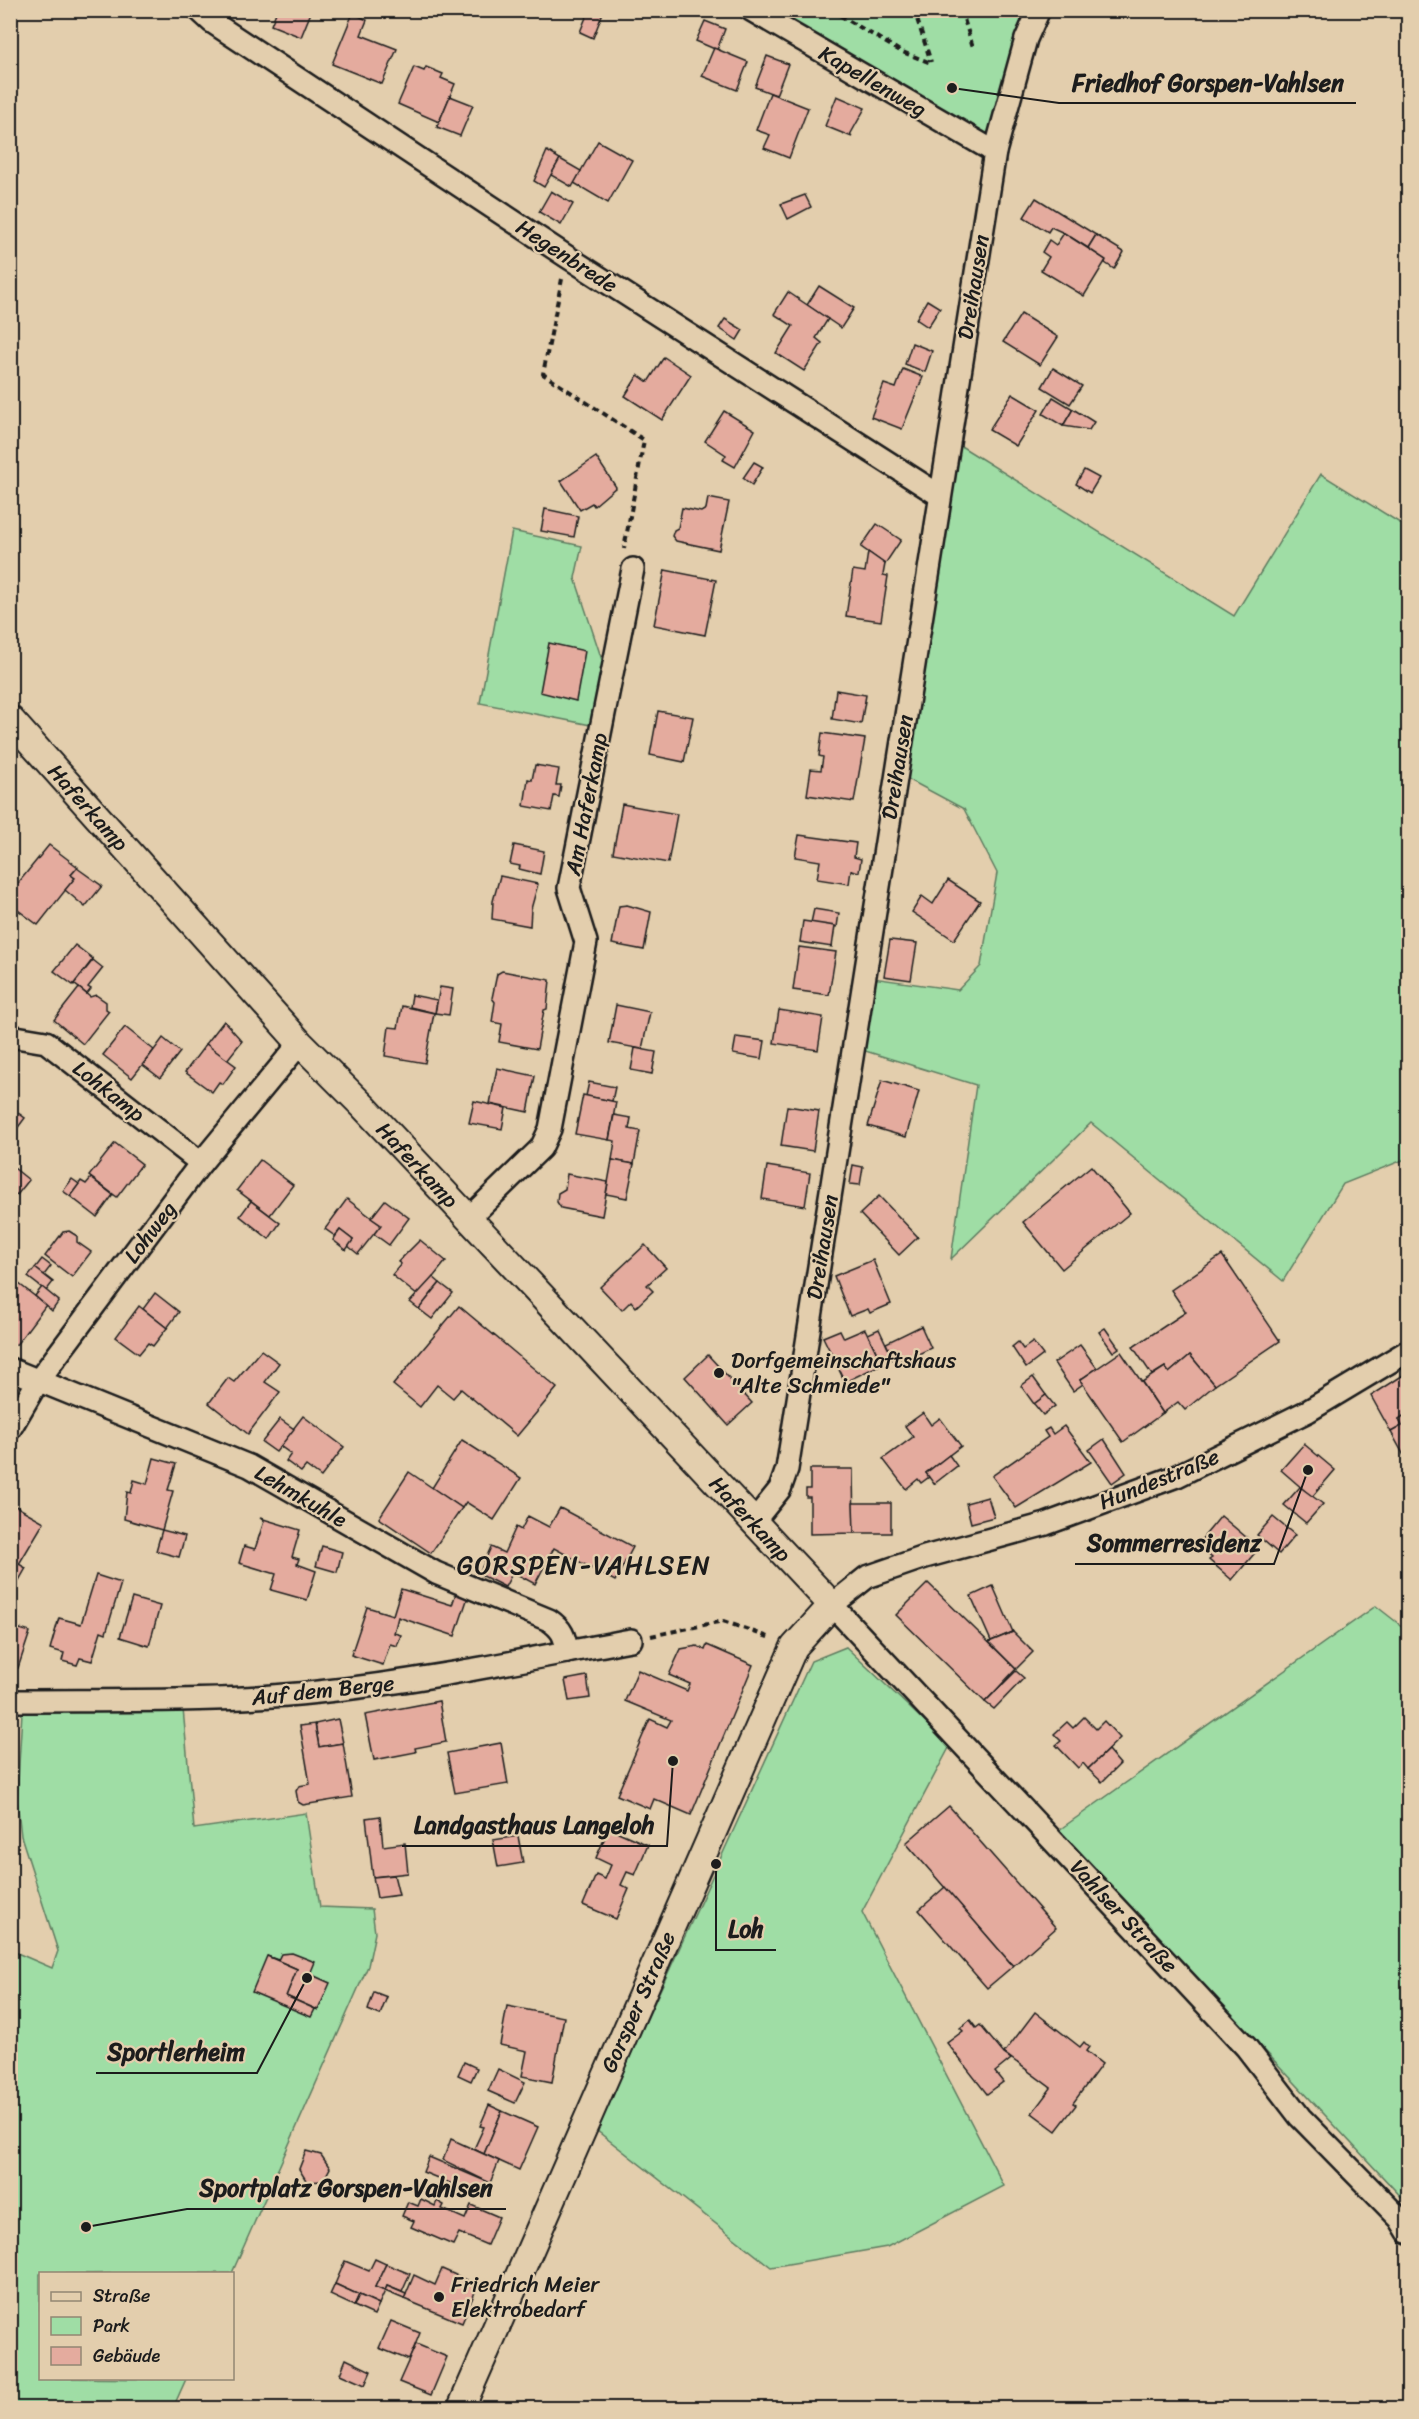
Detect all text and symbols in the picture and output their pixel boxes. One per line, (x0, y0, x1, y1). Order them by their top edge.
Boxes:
street label: Kapellenweg (811, 34, 935, 128)
callout: Friedhof Gorspen-Vahlsen (1059, 61, 1356, 103)
text: Friedhof Gorspen-Vahlsen (1071, 62, 1344, 104)
street label: Hegenbrede (508, 208, 626, 304)
street label: Dreihausen (945, 231, 1001, 342)
street label: Dreihausen (869, 711, 925, 822)
street label: Am Haferkamp (553, 729, 619, 880)
street label: Haferkamp (38, 754, 139, 860)
street label: Lohkamp (64, 1050, 154, 1132)
street label: Haferkamp (367, 1112, 469, 1217)
street label: Dreihausen (794, 1191, 850, 1302)
street label: Lohweg (113, 1192, 187, 1272)
place label: Dorfgemeinschaftshaus "Alte Schmiede" (731, 1341, 957, 1405)
marker: Dorfgemeinschaftshaus "Alte Schmiede" (712, 1366, 726, 1380)
street label: Hundestraße (1093, 1437, 1225, 1521)
street label: Lehmkuhle (247, 1454, 355, 1539)
street label: Haferkamp (700, 1466, 802, 1571)
callout: Sommerresidenz (1075, 1522, 1274, 1564)
text: Sommerresidenz (1086, 1522, 1263, 1564)
district label: GORSPEN-VAHLSEN (457, 1542, 711, 1588)
street label: Auf dem Berge (249, 1663, 396, 1717)
callout: Landgasthaus Langeloh (402, 1804, 667, 1846)
text: Landgasthaus Langeloh (414, 1804, 655, 1846)
street label: Vahlser Straße (1060, 1850, 1188, 1982)
callout: Loh (716, 1908, 776, 1950)
text: Loh (728, 1908, 764, 1950)
street label: Gorsper Straße (589, 1925, 687, 2079)
callout: Sportlerheim (96, 2031, 257, 2073)
text: Sportlerheim (106, 2031, 245, 2073)
callout: Sportplatz Gorspen-Vahlsen (187, 2167, 506, 2209)
text: Sportplatz Gorspen-Vahlsen (198, 2167, 493, 2209)
place label: Friedrich Meier Elektrobedarf (451, 2265, 600, 2329)
legend (39, 2272, 234, 2380)
text: Straße (93, 2280, 150, 2312)
marker: Friedrich Meier Elektrobedarf (432, 2290, 446, 2304)
text: Park (93, 2310, 130, 2342)
text: Gebäude (93, 2340, 161, 2372)

